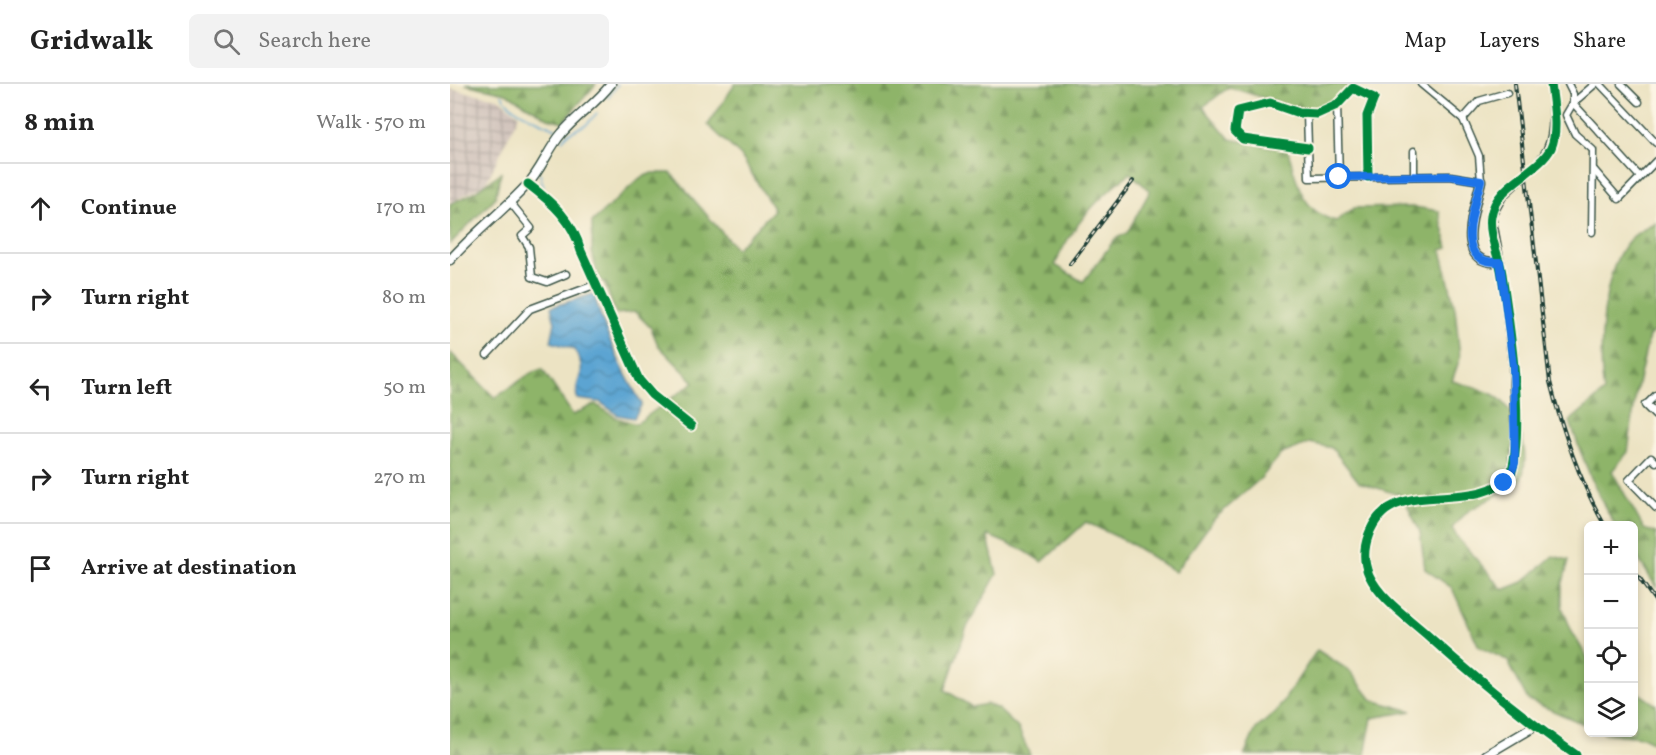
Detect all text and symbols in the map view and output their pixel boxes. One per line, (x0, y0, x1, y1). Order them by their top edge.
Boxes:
search box (189, 14, 609, 68)
text: Gridwalk (30, 22, 153, 61)
icon: search (210, 25, 243, 58)
text: Search here (258, 26, 371, 57)
text: Map (1404, 27, 1446, 56)
text: Layers (1479, 27, 1540, 56)
text: Share (1573, 27, 1626, 56)
text: 8 min (24, 105, 95, 141)
text: Walk · 570 m (316, 109, 426, 137)
route start (1325, 163, 1351, 189)
icon: ahead (24, 192, 57, 225)
text: Continue (81, 193, 177, 224)
text: 170 m (376, 194, 426, 222)
icon: right (24, 282, 57, 315)
text: Turn right (81, 283, 189, 314)
text: 80 m (382, 284, 426, 312)
icon: left (24, 372, 57, 405)
text: Turn left (81, 373, 172, 404)
text: 50 m (383, 374, 426, 402)
icon: right (24, 462, 57, 495)
text: Turn right (81, 463, 189, 494)
text: 270 m (373, 464, 426, 492)
route end (1490, 469, 1516, 495)
map controls (1584, 521, 1638, 737)
button: + (1584, 521, 1638, 575)
icon: arrive (24, 552, 57, 585)
text: Arrive at destination (81, 553, 297, 584)
button: − (1584, 575, 1638, 629)
button: locate (1584, 629, 1638, 683)
button: layers (1584, 683, 1638, 737)

